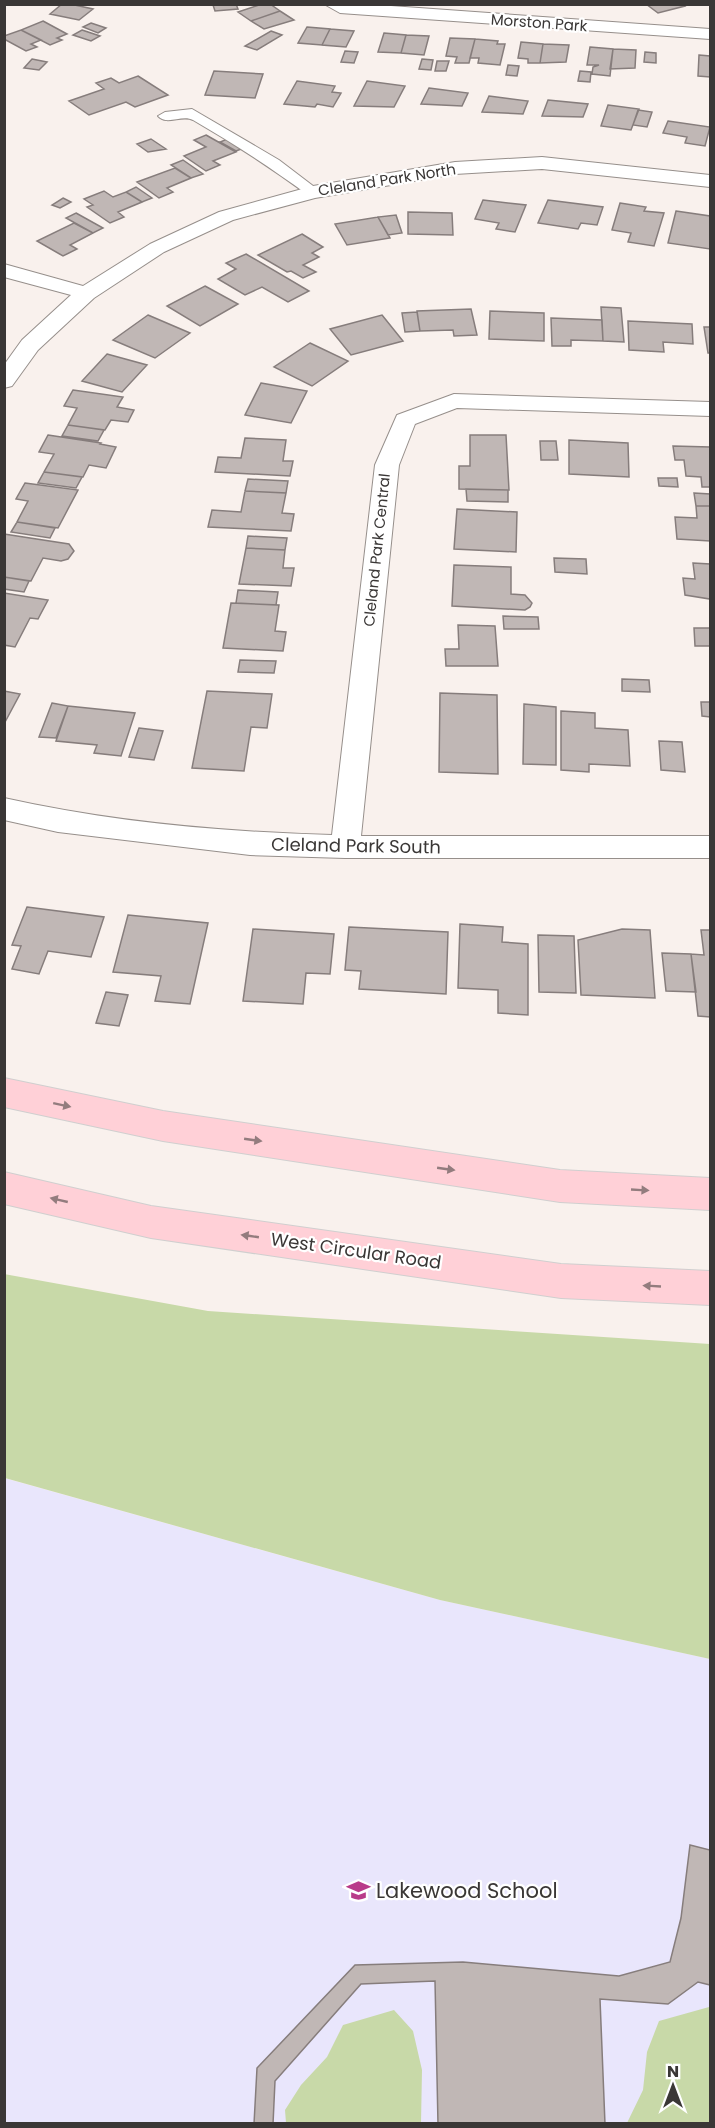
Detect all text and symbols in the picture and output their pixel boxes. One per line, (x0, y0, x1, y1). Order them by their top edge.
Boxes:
street label: Morston Park (490, 9, 588, 36)
street label: Cleland Park North (317, 158, 457, 201)
street label: Cleland Park Central (358, 472, 395, 627)
street label: Cleland Park South (271, 832, 441, 859)
one-way arrow (52, 1101, 71, 1110)
one-way arrow (244, 1135, 263, 1144)
one-way arrow (437, 1164, 456, 1173)
one-way arrow (630, 1186, 649, 1195)
one-way arrow (50, 1195, 68, 1205)
street label: West Circular Road (269, 1226, 443, 1275)
one-way arrow (241, 1232, 260, 1241)
one-way arrow (643, 1281, 662, 1290)
place label: Lakewood School (376, 1876, 558, 1905)
school or university icon: Lakewood School (345, 1878, 371, 1904)
north arrow (643, 2056, 703, 2116)
text: N (667, 2060, 679, 2083)

